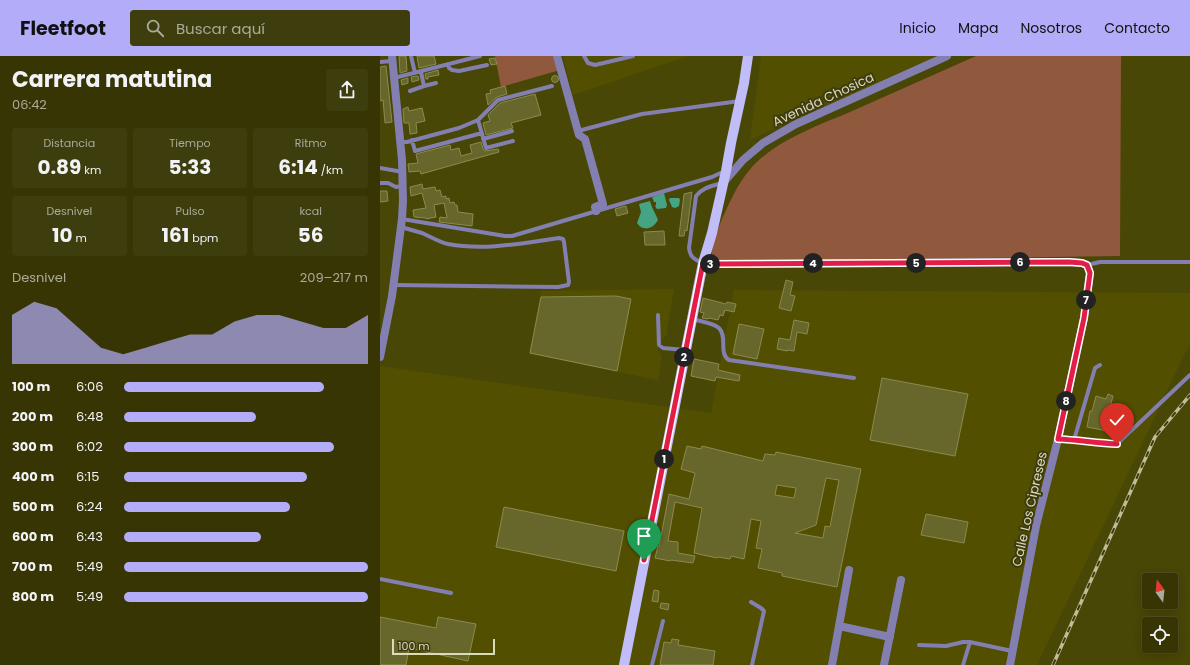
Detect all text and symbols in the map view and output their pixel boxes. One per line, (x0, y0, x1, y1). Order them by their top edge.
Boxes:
search box (130, 10, 410, 46)
text: Fleetfoot (20, 15, 106, 42)
icon: search (144, 17, 166, 39)
text: Buscar aquí (176, 18, 265, 39)
text: Inicio (899, 18, 936, 38)
text: Mapa (958, 18, 999, 38)
text: Nosotros (1021, 18, 1082, 38)
text: Contacto (1104, 18, 1170, 38)
text: Carrera matutina (12, 64, 212, 95)
street label: Avenida Chosica (769, 68, 877, 131)
button: share (326, 69, 368, 111)
text: 06:42 (12, 95, 47, 114)
text: Distancia (44, 135, 95, 151)
text: Tiempo (169, 135, 211, 151)
text: Ritmo (295, 135, 327, 151)
text: 0.89 (37, 153, 81, 181)
text: 5:33 (169, 153, 211, 181)
text: 6:14 (278, 153, 318, 181)
text: km (81, 162, 101, 178)
text: /km (318, 162, 343, 178)
text: Desnivel (46, 203, 92, 219)
text: Pulso (176, 203, 204, 219)
text: kcal (299, 203, 322, 219)
text: 10 (52, 221, 72, 249)
text: 161 (162, 221, 189, 249)
text: 56 (298, 221, 324, 249)
text: m (72, 230, 87, 246)
text: bpm (189, 230, 218, 246)
pin: 6 (1010, 252, 1030, 272)
pin: 4 (803, 253, 823, 273)
pin: 5 (906, 253, 926, 273)
pin: 3 (700, 254, 720, 274)
text: 6 (1016, 254, 1024, 270)
text: 4 (809, 255, 817, 271)
text: 5 (912, 255, 920, 271)
text: 3 (707, 256, 713, 272)
text: Desnivel (12, 268, 66, 287)
text: 209–217 m (300, 268, 368, 287)
pin: 7 (1076, 290, 1096, 310)
text: 7 (1083, 292, 1089, 308)
pin: 2 (674, 347, 694, 367)
text: 2 (681, 349, 687, 365)
text: 100 m (12, 377, 50, 396)
text: 6:06 (76, 377, 103, 396)
pin: 8 (1056, 391, 1076, 411)
text: 8 (1062, 393, 1070, 409)
pin (1100, 403, 1134, 444)
text: 200 m (12, 407, 53, 426)
text: 6:48 (76, 407, 103, 426)
icon: check (1106, 409, 1128, 431)
text: 300 m (12, 437, 53, 456)
text: 6:02 (76, 437, 103, 456)
pin: 1 (654, 449, 674, 469)
street label: Calle Los Cipreses (1007, 450, 1052, 569)
text: 1 (662, 451, 666, 467)
text: 400 m (12, 467, 54, 486)
text: 6:15 (76, 467, 99, 486)
text: 500 m (12, 497, 54, 516)
text: 6:24 (76, 497, 103, 516)
pin (627, 519, 661, 560)
icon: arrive (633, 525, 655, 547)
text: 600 m (12, 527, 54, 546)
text: 6:43 (76, 527, 103, 546)
text: 700 m (12, 557, 52, 576)
text: 5:49 (76, 557, 103, 576)
north arrow (1142, 573, 1178, 609)
map controls (1142, 573, 1178, 653)
text: 800 m (12, 587, 54, 606)
text: 5:49 (76, 587, 103, 606)
button: locate (1142, 617, 1178, 653)
scale bar (392, 637, 495, 656)
text: 100 m (398, 638, 430, 654)

